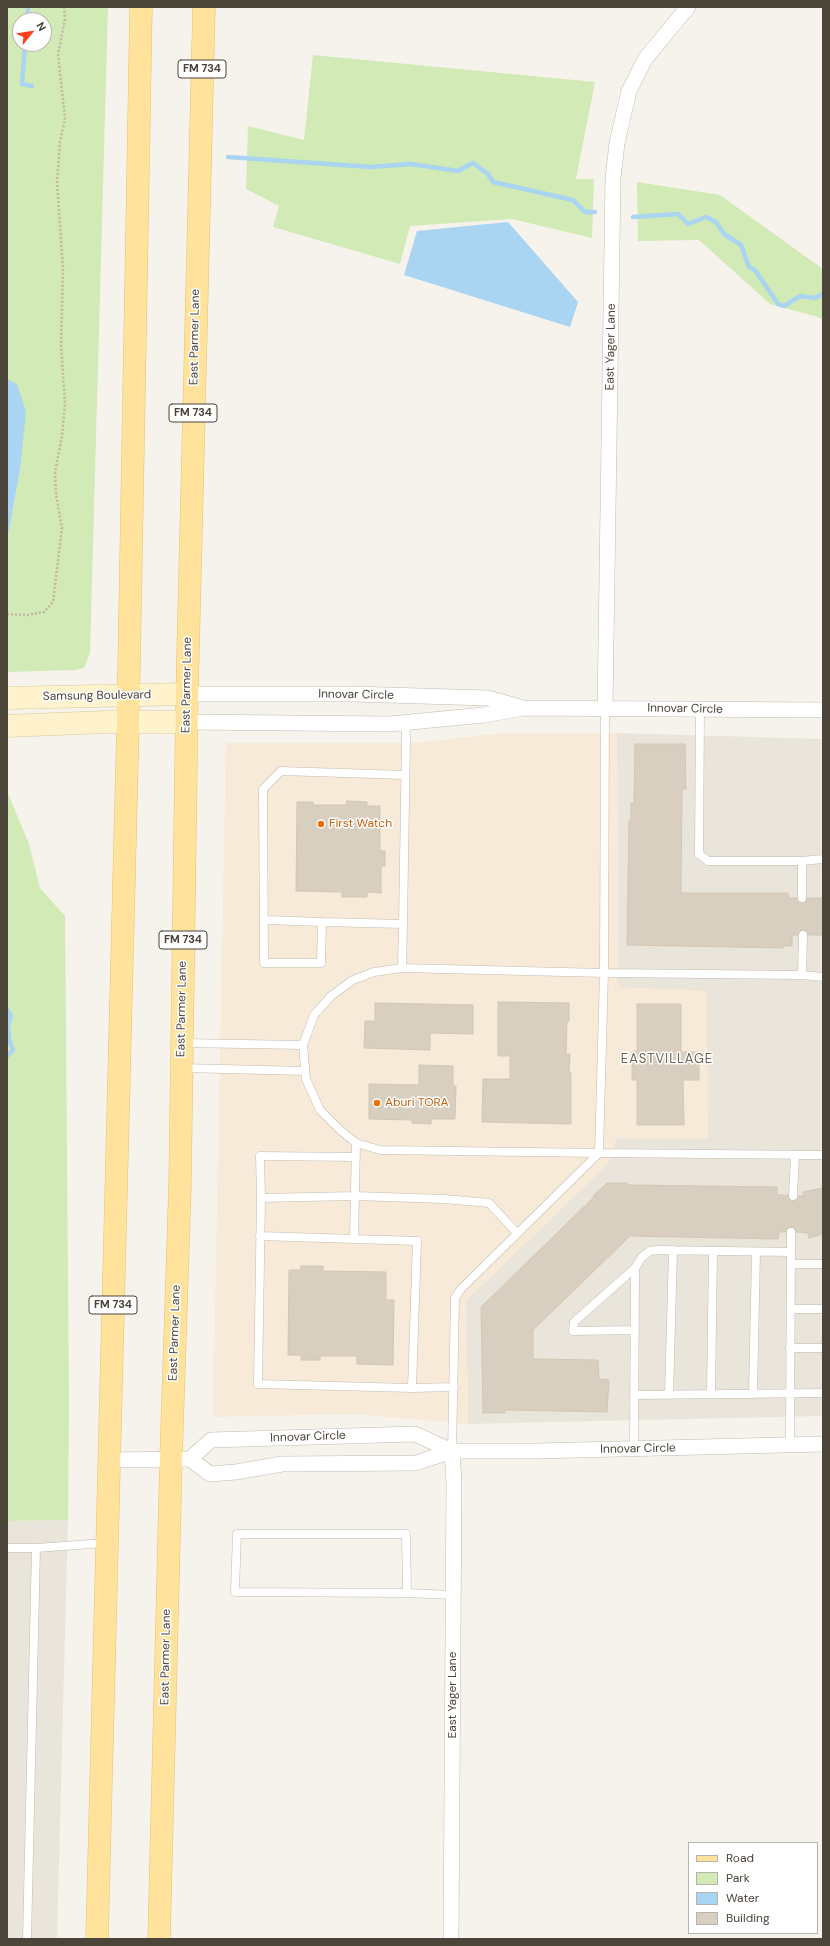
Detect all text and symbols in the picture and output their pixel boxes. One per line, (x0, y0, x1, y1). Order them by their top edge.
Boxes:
north arrow (12, 12, 52, 52)
text: N (33, 20, 50, 33)
road number: FM 734 (178, 60, 226, 78)
street label: East Parmer Lane (187, 289, 203, 385)
street label: East Yager Lane (603, 303, 619, 391)
road number: FM 734 (169, 404, 217, 422)
street label: East Parmer Lane (179, 637, 195, 733)
street label: Innovar Circle (318, 687, 394, 703)
street label: Samsung Boulevard (43, 688, 151, 704)
street label: Innovar Circle (647, 701, 723, 717)
place label: First Watch (329, 817, 392, 831)
marker: First Watch (316, 819, 326, 829)
road number: FM 734 (159, 931, 207, 949)
street label: East Parmer Lane (174, 961, 190, 1057)
district label: EASTVILLAGE (621, 1052, 713, 1068)
place label: Aburi TORA (385, 1096, 449, 1110)
marker: Aburi TORA (372, 1098, 382, 1108)
street label: East Parmer Lane (166, 1285, 184, 1381)
road number: FM 734 (89, 1296, 137, 1314)
street label: Innovar Circle (270, 1428, 346, 1446)
street label: Innovar Circle (600, 1441, 676, 1457)
street label: East Parmer Lane (158, 1609, 174, 1705)
street label: East Yager Lane (446, 1651, 460, 1739)
legend (688, 1842, 818, 1934)
text: Road (726, 1850, 754, 1866)
text: Park (726, 1870, 750, 1886)
text: Water (726, 1890, 759, 1906)
text: Building (726, 1910, 770, 1926)

